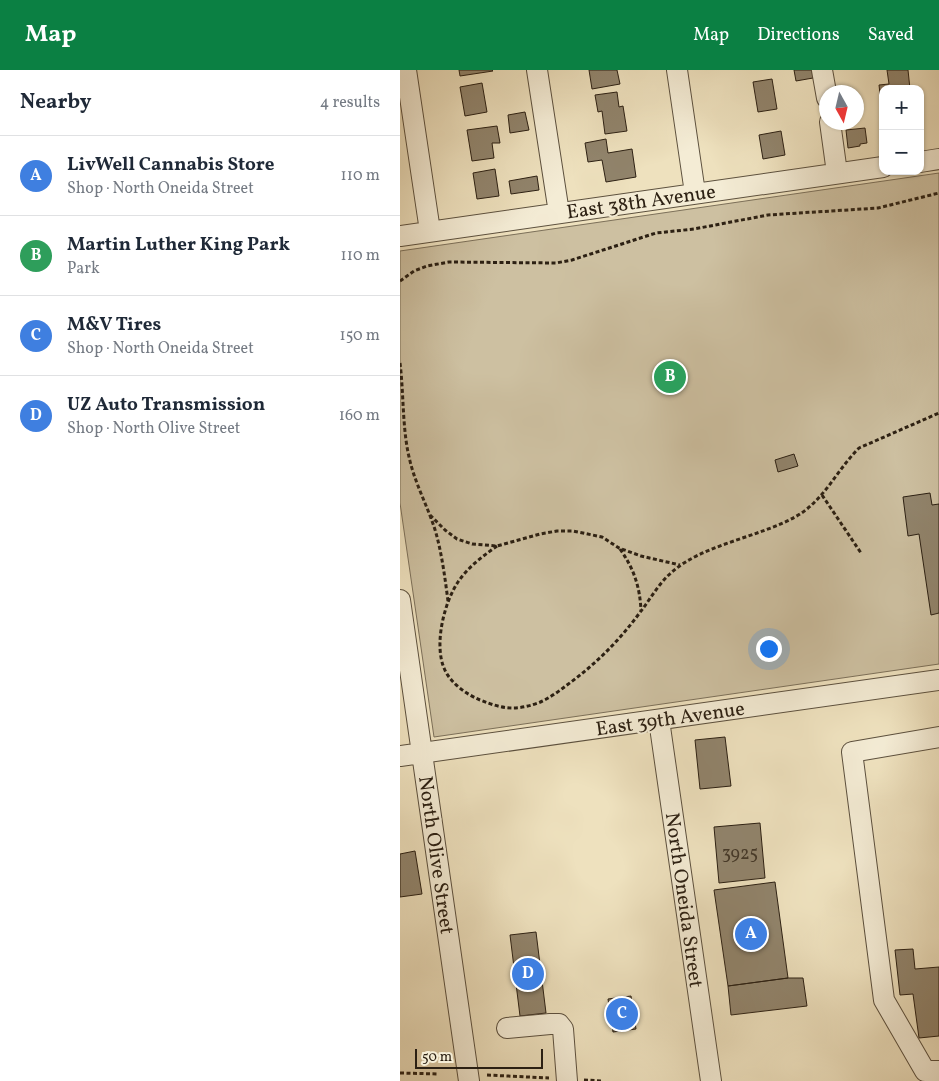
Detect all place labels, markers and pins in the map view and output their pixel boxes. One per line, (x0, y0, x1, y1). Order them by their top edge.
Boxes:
pin: B (654, 358, 686, 396)
pin: A (735, 915, 767, 953)
pin: D (512, 955, 544, 993)
pin: C (606, 995, 638, 1033)

